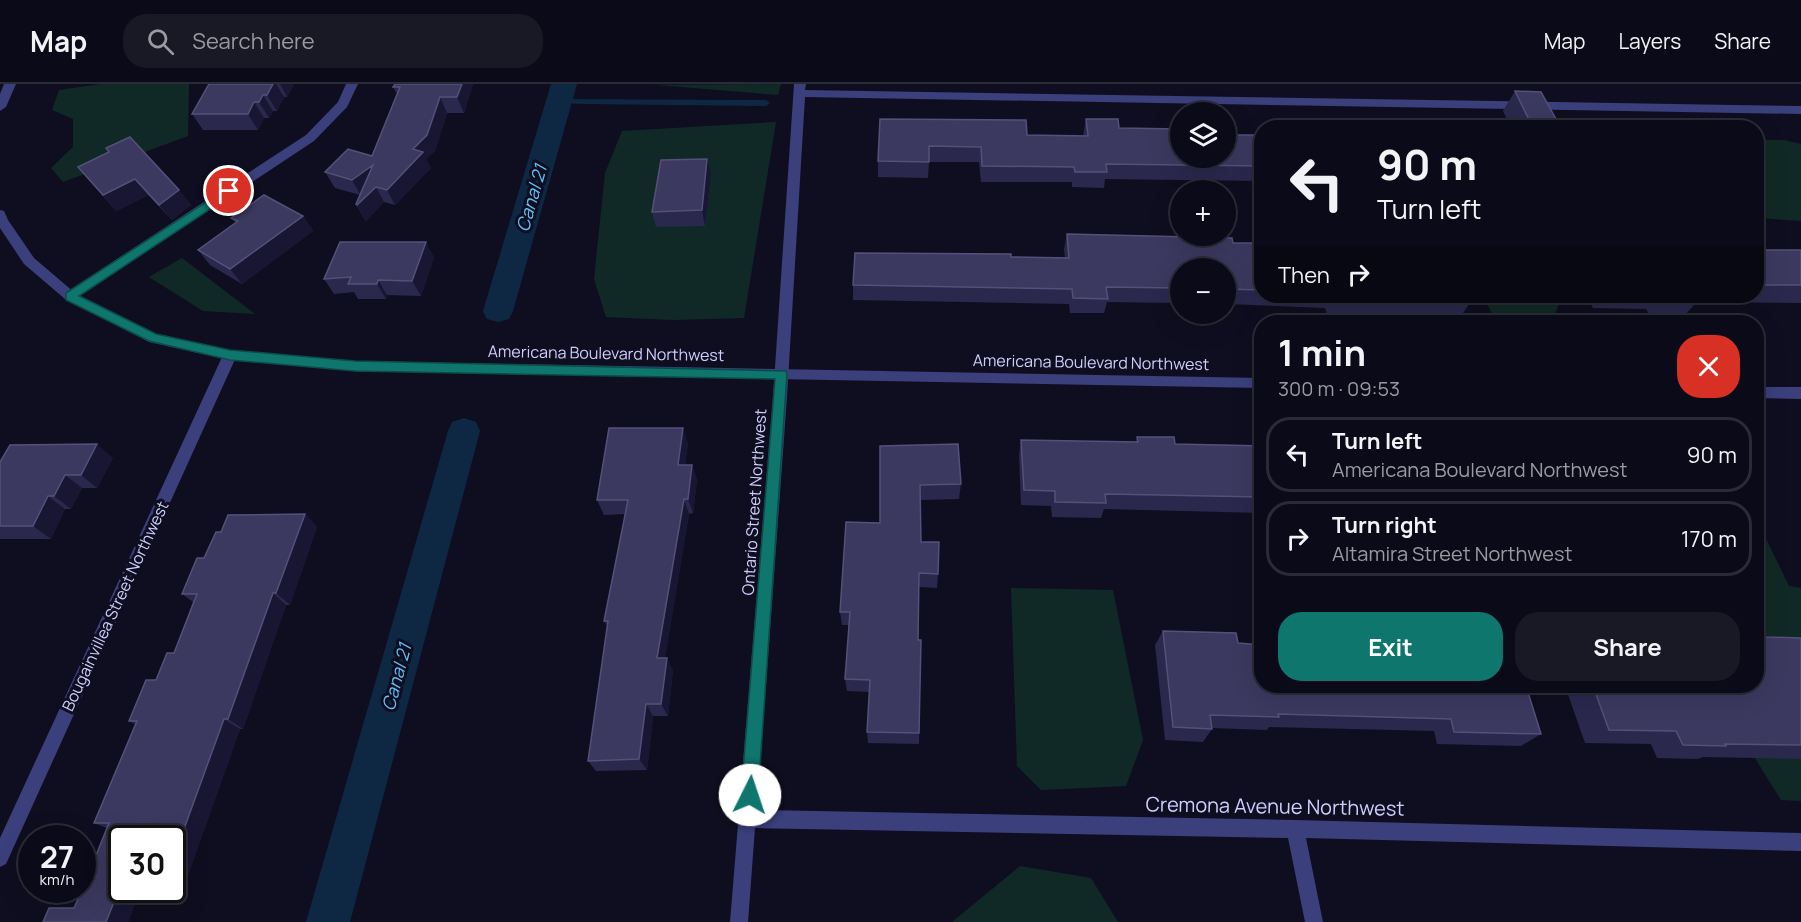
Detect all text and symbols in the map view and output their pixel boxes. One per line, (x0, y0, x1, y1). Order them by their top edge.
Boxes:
search box (123, 14, 543, 68)
text: Map (30, 22, 87, 60)
icon: search (144, 25, 177, 58)
text: Search here (192, 26, 315, 56)
text: Map (1544, 27, 1585, 55)
text: Layers (1618, 27, 1681, 55)
text: Share (1714, 27, 1771, 55)
map controls (1170, 102, 1236, 324)
button: layers (1170, 102, 1236, 168)
text: 90 m (1377, 135, 1477, 193)
icon: left (1278, 144, 1356, 222)
water label: Canal 21 (510, 160, 553, 234)
pin (203, 165, 254, 216)
icon: arrive (212, 174, 245, 207)
button: + (1170, 180, 1236, 246)
text: Turn left (1377, 190, 1481, 227)
button: − (1170, 258, 1236, 324)
icon: right (1342, 258, 1375, 291)
text: Then (1278, 260, 1330, 290)
text: 1 min (1278, 328, 1366, 377)
button: close (1677, 335, 1740, 398)
street label: Americana Boulevard Northwest (488, 340, 724, 366)
street label: Americana Boulevard Northwest (973, 349, 1209, 375)
text: 300 m · 09:53 (1278, 375, 1400, 402)
street label: Ontario Street Northwest (737, 408, 771, 596)
text: Turn left (1332, 426, 1422, 456)
icon: left (1281, 438, 1314, 471)
text: 90 m (1687, 440, 1737, 470)
text: Americana Boulevard Northwest (1332, 456, 1627, 483)
street label: Bougainvillea Street Northwest (57, 497, 173, 715)
text: Turn right (1332, 510, 1437, 540)
icon: right (1281, 522, 1314, 555)
text: 170 m (1681, 524, 1737, 554)
text: Altamira Street Northwest (1332, 540, 1573, 567)
button: Exit (1278, 612, 1503, 681)
button: Share (1515, 612, 1740, 681)
water label: Canal 21 (376, 639, 417, 713)
position arrow (718, 763, 782, 827)
street label: Cremona Avenue Northwest (1145, 790, 1405, 822)
speed limit sign: 30 (108, 825, 186, 903)
text: 27 (40, 836, 74, 877)
text: km/h (40, 869, 74, 890)

